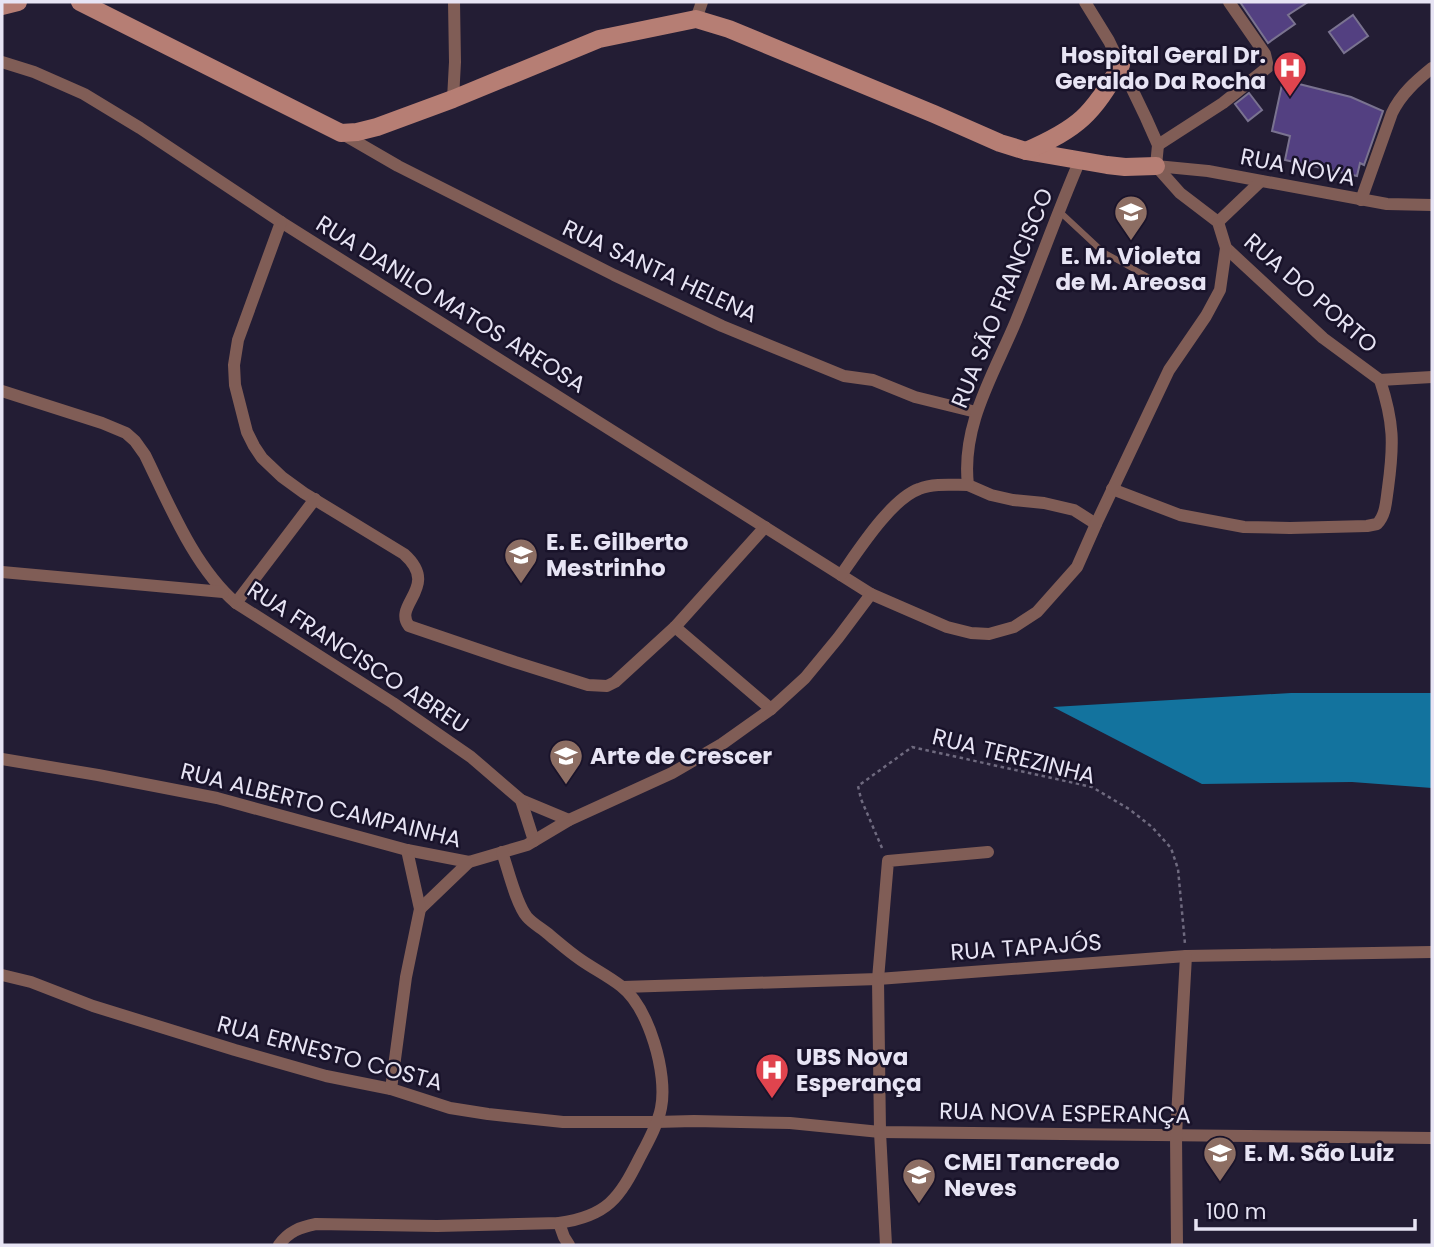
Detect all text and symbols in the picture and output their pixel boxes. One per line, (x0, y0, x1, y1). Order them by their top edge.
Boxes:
place label: Hospital Geral Dr. Geraldo Da Rocha (1055, 39, 1266, 97)
hospital icon: Hospital Geral Dr. Geraldo Da Rocha (1271, 49, 1309, 98)
street label: RUA NOVA (1238, 140, 1358, 194)
street label: RUA SÃO FRANCISCO (943, 183, 1061, 413)
school or university icon: E. M. Violeta de M. Areosa (1112, 193, 1150, 242)
street label: RUA DANILO MATOS AREOSA (310, 208, 592, 400)
street label: RUA SANTA HELENA (557, 212, 763, 330)
street label: RUA DO PORTO (1237, 226, 1385, 360)
place label: E. M. Violeta de M. Areosa (1055, 240, 1207, 298)
place label: E. E. Gilberto Mestrinho (546, 526, 688, 584)
school or university icon: E. E. Gilberto Mestrinho (502, 536, 540, 585)
street label: RUA FRANCISCO ABREU (241, 573, 475, 741)
street label: RUA TEREZINHA (929, 720, 1099, 792)
school or university icon: Arte de Crescer (547, 737, 585, 786)
place label: Arte de Crescer (590, 740, 772, 772)
street label: RUA ALBERTO CAMPAINHA (177, 755, 465, 855)
street label: RUA TAPAJÓS (949, 926, 1103, 968)
street label: RUA ERNESTO COSTA (214, 1007, 446, 1099)
place label: UBS Nova Esperança (796, 1041, 922, 1099)
hospital icon: UBS Nova Esperança (753, 1051, 791, 1100)
street label: RUA NOVA ESPERANÇA (939, 1095, 1191, 1131)
school or university icon: E. M. São Luiz (1201, 1134, 1239, 1183)
place label: E. M. São Luiz (1244, 1137, 1394, 1169)
place label: CMEI Tancredo Neves (944, 1146, 1120, 1204)
school or university icon: CMEI Tancredo Neves (900, 1156, 938, 1205)
scale bar (1196, 1188, 1415, 1232)
text: 100 m (1206, 1197, 1266, 1226)

